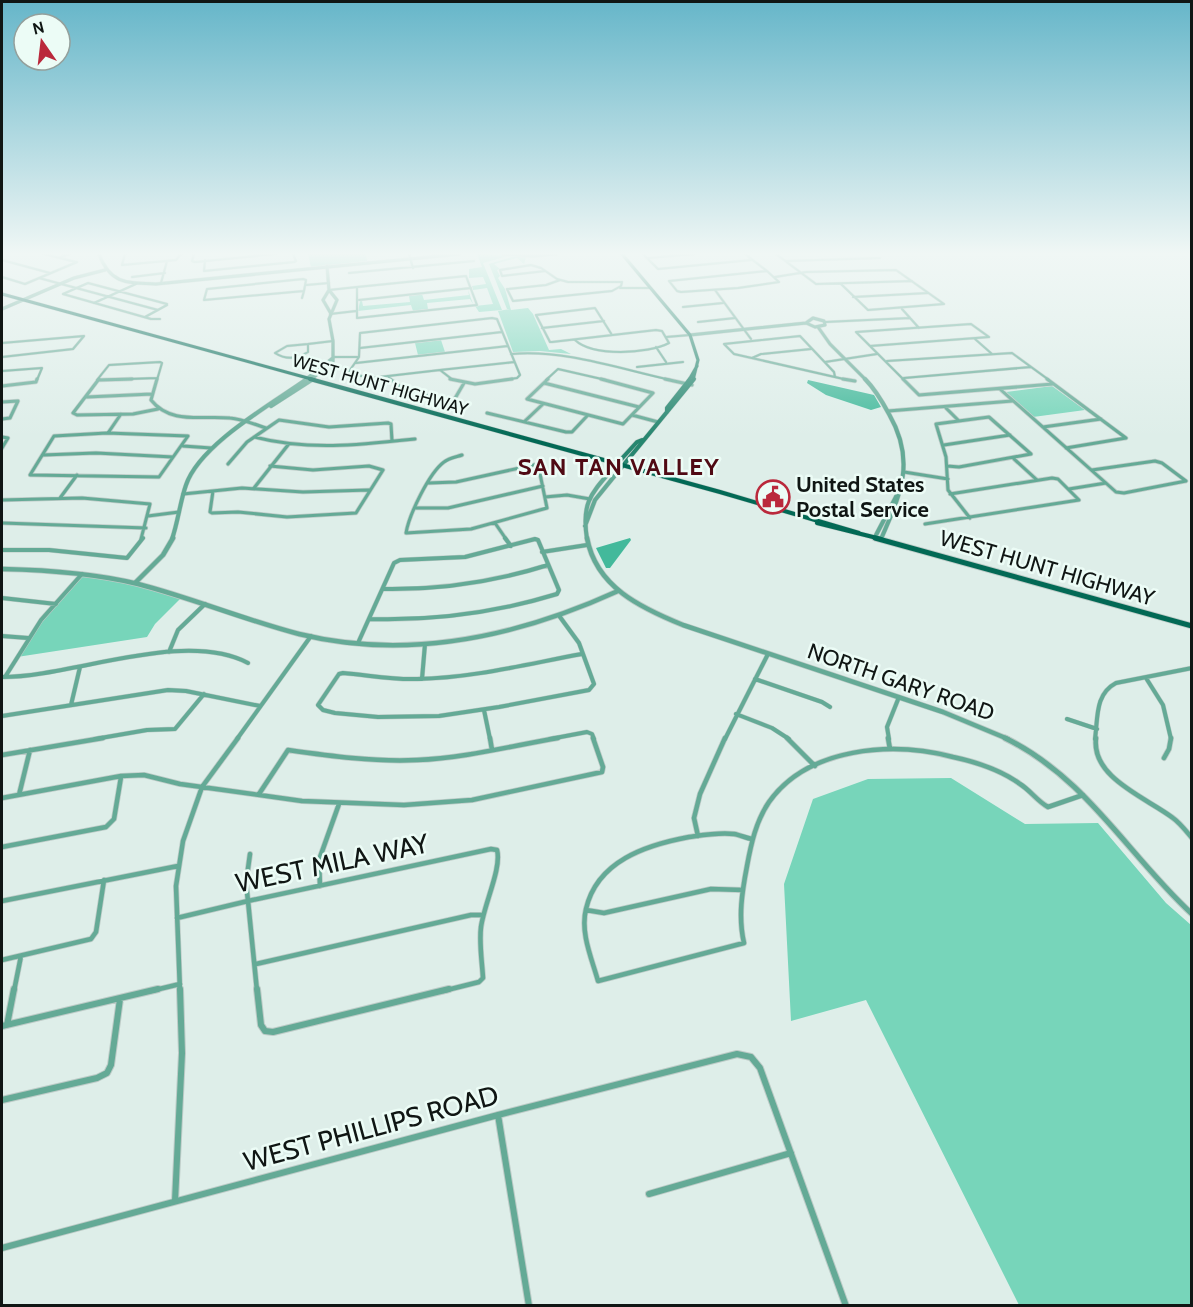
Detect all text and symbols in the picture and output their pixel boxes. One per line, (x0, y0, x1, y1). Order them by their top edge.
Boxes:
north arrow (12, 12, 72, 72)
text: N (31, 17, 46, 39)
street label: WEST HUNT HIGHWAY (290, 349, 471, 421)
district label: SAN TAN VALLEY (518, 452, 720, 481)
place label: United States Postal Service (796, 471, 929, 523)
public building icon: United States Postal Service (755, 479, 791, 515)
street label: WEST HUNT HIGHWAY (936, 524, 1158, 612)
street label: NORTH GARY ROAD (804, 637, 998, 727)
street label: WEST MILA WAY (233, 826, 432, 900)
street label: WEST PHILLIPS ROAD (240, 1078, 502, 1178)

